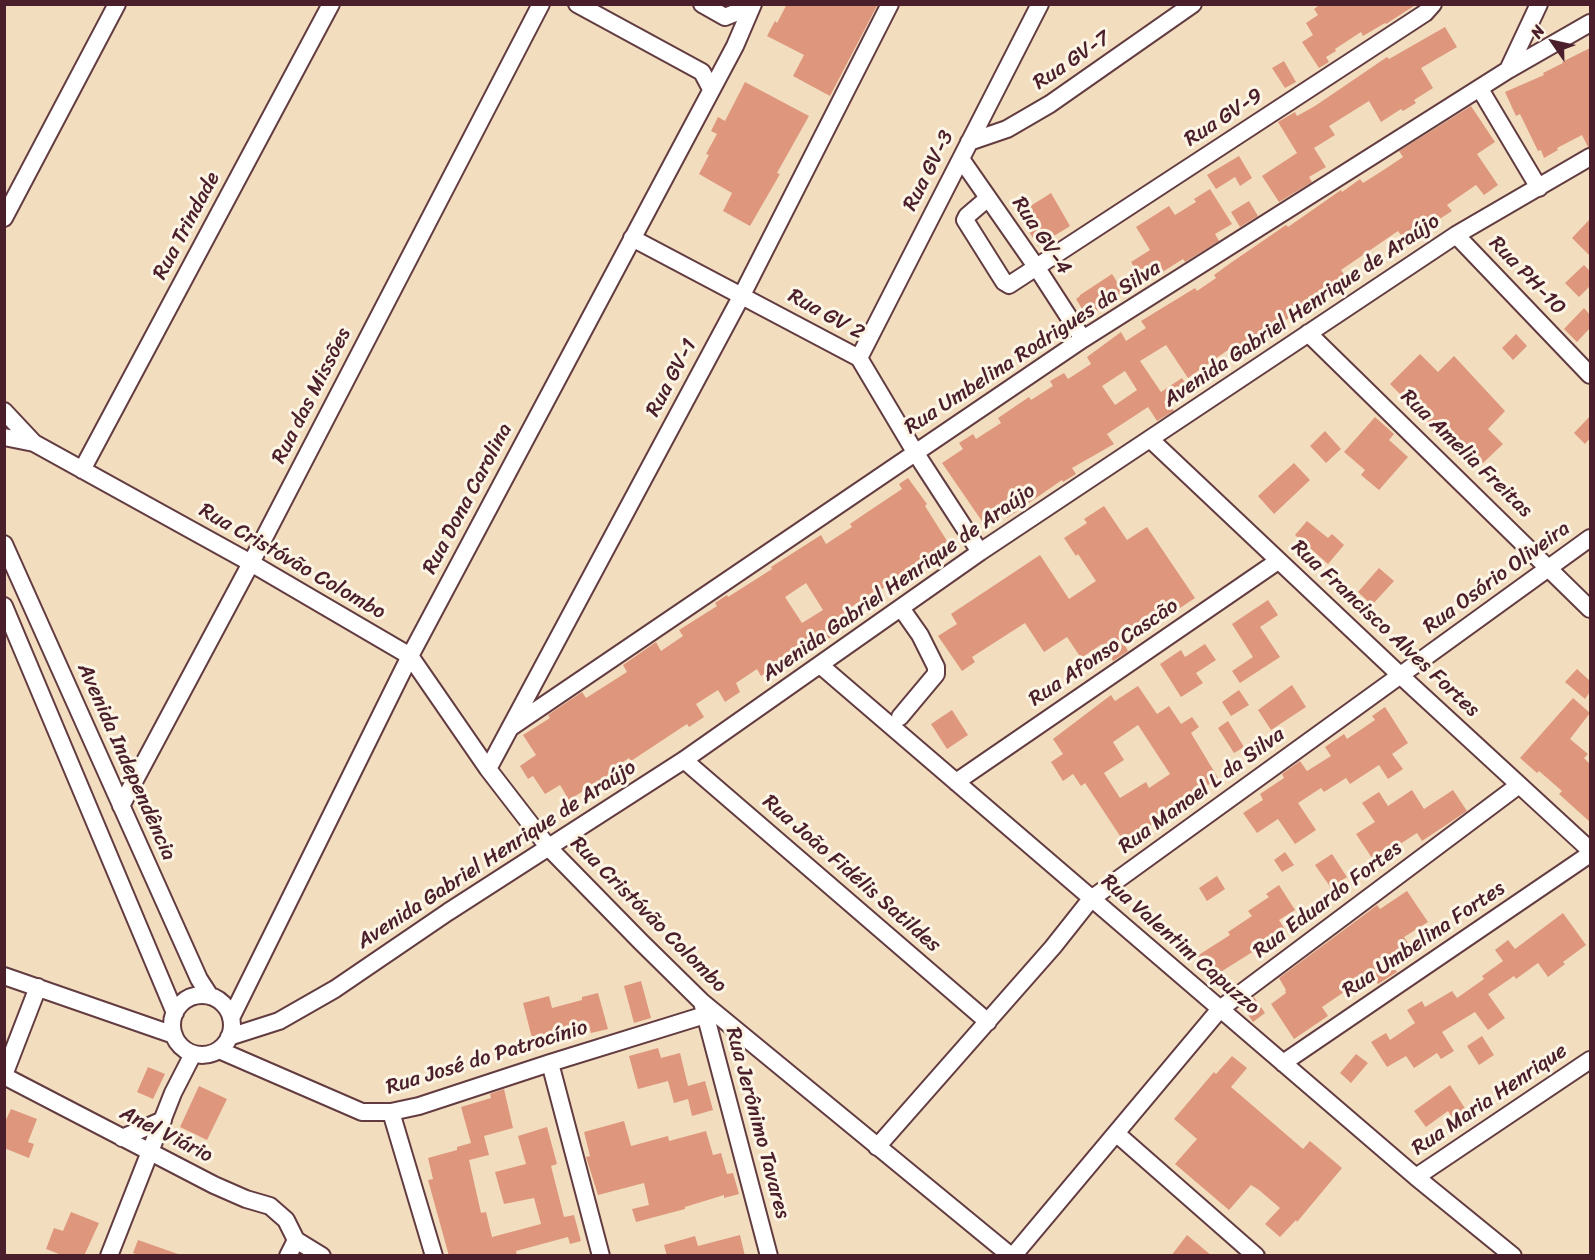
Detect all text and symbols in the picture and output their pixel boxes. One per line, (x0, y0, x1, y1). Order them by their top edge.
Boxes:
north arrow (1523, 12, 1583, 72)
text: N (1523, 19, 1553, 44)
street label: Rua GV-7 (1029, 26, 1115, 96)
street label: Rua GV-9 (1180, 83, 1268, 153)
street label: Rua GV-3 (898, 127, 960, 215)
street label: Rua Trindade (148, 168, 226, 284)
street label: Rua GV-4 (1006, 192, 1076, 280)
street label: Avenida Gabriel Henrique de Araújo (1159, 209, 1445, 413)
street label: Rua PH-10 (1483, 231, 1571, 321)
street label: Rua Umbelina Rodrigues da Silva (900, 256, 1166, 440)
street label: Rua GV 2 (784, 284, 868, 346)
street label: Rua das Missões (267, 324, 357, 468)
street label: Rua GV-1 (641, 335, 703, 421)
street label: Rua Amelia Freitas (1395, 385, 1537, 523)
street label: Rua Dona Carolina (418, 419, 518, 579)
street label: Avenida Gabriel Henrique de Araújo (758, 479, 1040, 687)
street label: Rua Cristóvão Colombo (194, 498, 390, 626)
street label: Rua Osório Oliveira (1419, 516, 1575, 640)
street label: Rua Francisco Alves Fortes (1286, 535, 1484, 723)
street label: Rua Afonso Cascão (1024, 594, 1184, 712)
street label: Avenida Independência (71, 659, 181, 865)
street label: Rua Manoel L da Silva (1114, 722, 1290, 860)
street label: Avenida Gabriel Henrique de Araújo (353, 755, 641, 955)
street label: Rua João Fidélis Satildes (757, 790, 945, 958)
street label: Rua Cristóvão Colombo (565, 832, 731, 998)
street label: Rua Eduardo Fortes (1249, 836, 1407, 964)
street label: Rua Valentim Capuzzo (1096, 869, 1264, 1021)
street label: Rua Umbelina Fortes (1338, 876, 1510, 1004)
street label: Rua José do Patrocínio (383, 1015, 591, 1101)
street label: Rua Jerônimo Tavares (719, 1025, 795, 1221)
street label: Rua Maria Henrique (1408, 1039, 1572, 1161)
street label: Anel Viário (115, 1101, 217, 1169)

